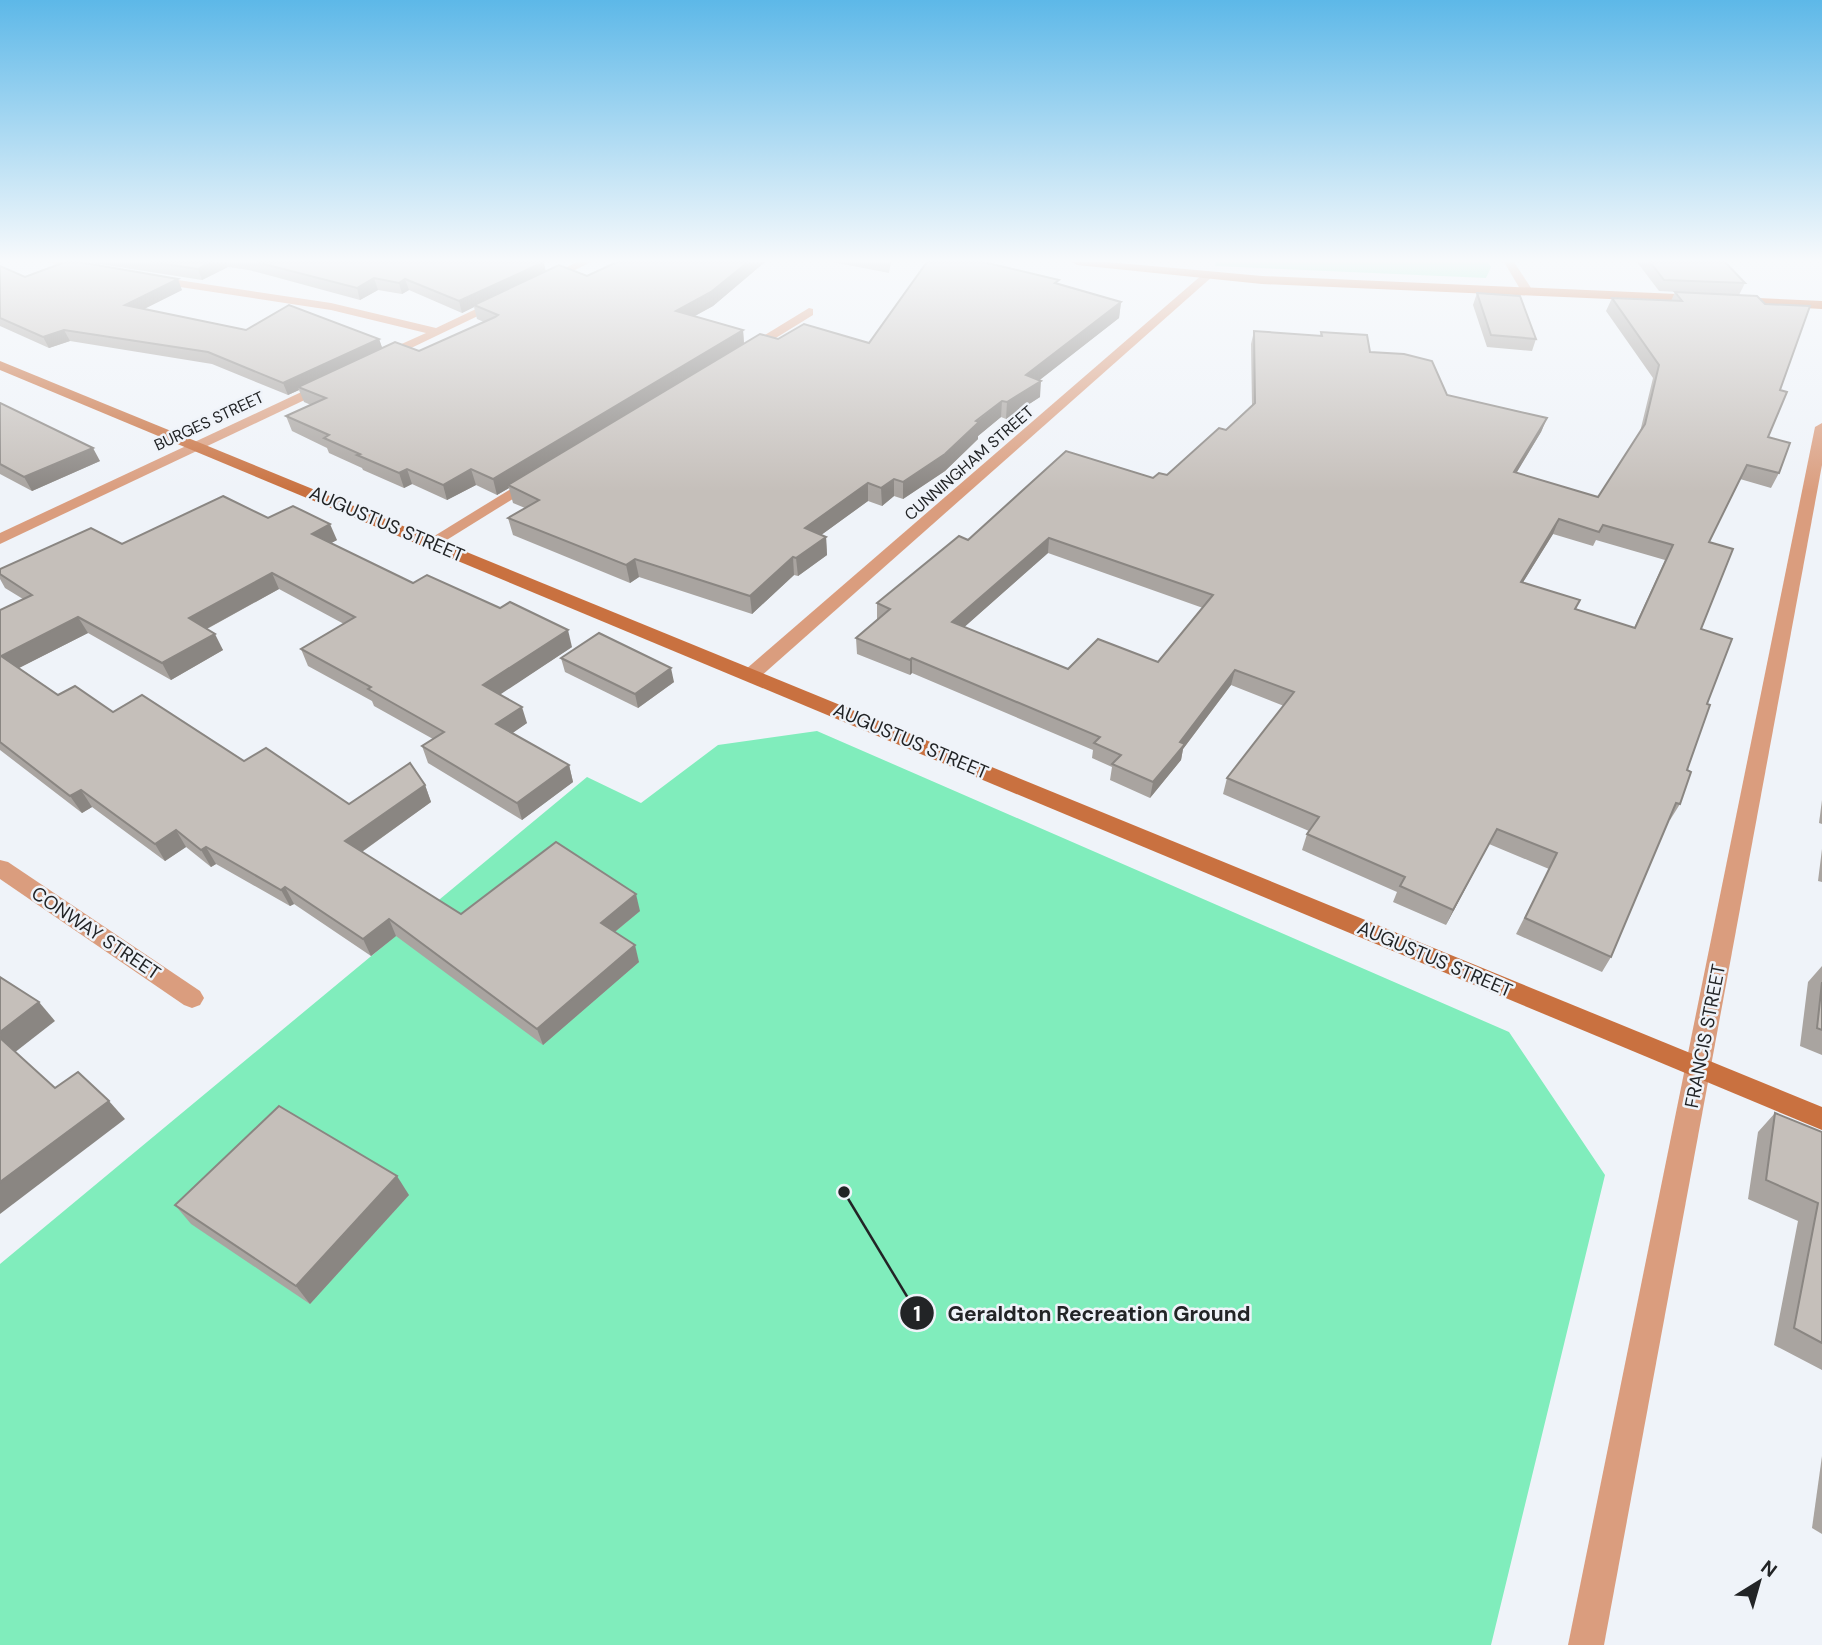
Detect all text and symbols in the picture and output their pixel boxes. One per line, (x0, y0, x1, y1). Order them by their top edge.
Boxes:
street label: BURGES STREET (151, 386, 267, 456)
street label: CUNNINGHAM STREET (900, 401, 1038, 525)
street label: AUGUSTUS STREET (306, 480, 469, 568)
street label: AUGUSTUS STREET (830, 697, 993, 785)
street label: CONWAY STREET (27, 881, 166, 986)
street label: AUGUSTUS STREET (1354, 915, 1517, 1003)
street label: FRANCIS STREET (1679, 962, 1731, 1110)
callout: Geraldton Recreation Ground (899, 1292, 1265, 1334)
text: 1 (913, 1300, 921, 1328)
text: Geraldton Recreation Ground (948, 1300, 1250, 1328)
north arrow (1724, 1547, 1794, 1617)
text: N (1756, 1555, 1782, 1583)

